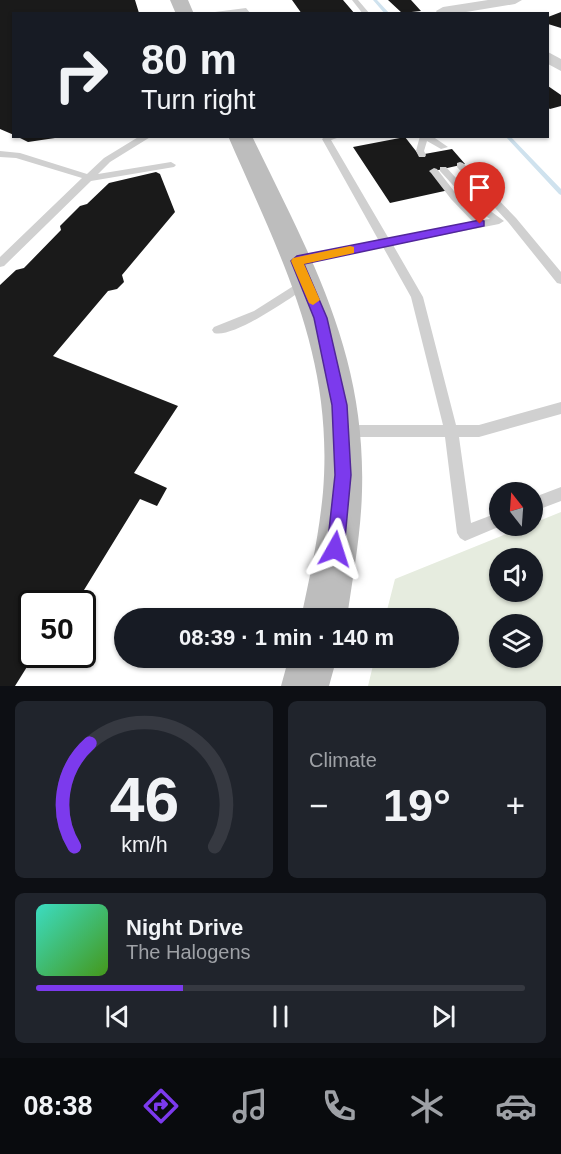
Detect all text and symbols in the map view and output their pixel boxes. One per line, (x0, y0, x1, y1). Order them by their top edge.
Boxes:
icon: right (42, 36, 120, 114)
text: 80 m (141, 36, 237, 83)
text: Turn right (141, 85, 256, 115)
pin (454, 162, 505, 224)
icon: arrive (463, 171, 496, 204)
north arrow (489, 482, 543, 536)
map controls (489, 482, 543, 668)
position arrow (303, 517, 367, 581)
button: sound (489, 548, 543, 602)
speed limit sign: 50 (18, 590, 96, 668)
button: layers (489, 614, 543, 668)
text: 08:39 · 1 min · 140 m (179, 625, 394, 650)
text: Climate (309, 749, 377, 771)
text: 46 (109, 765, 179, 834)
text: 19° (383, 780, 451, 831)
text: − (309, 787, 328, 824)
text: + (506, 787, 525, 824)
text: km/h (121, 833, 167, 857)
text: Night Drive (126, 915, 243, 940)
text: The Halogens (126, 941, 251, 963)
icon: previous (101, 1000, 134, 1033)
icon: pause (264, 1000, 297, 1033)
icon: next (427, 1000, 460, 1033)
icon: directions (140, 1085, 182, 1127)
icon: music (229, 1085, 271, 1127)
icon: phone (318, 1085, 360, 1127)
icon: climate (406, 1085, 448, 1127)
icon: car (495, 1085, 537, 1127)
text: 08:38 (23, 1091, 93, 1121)

